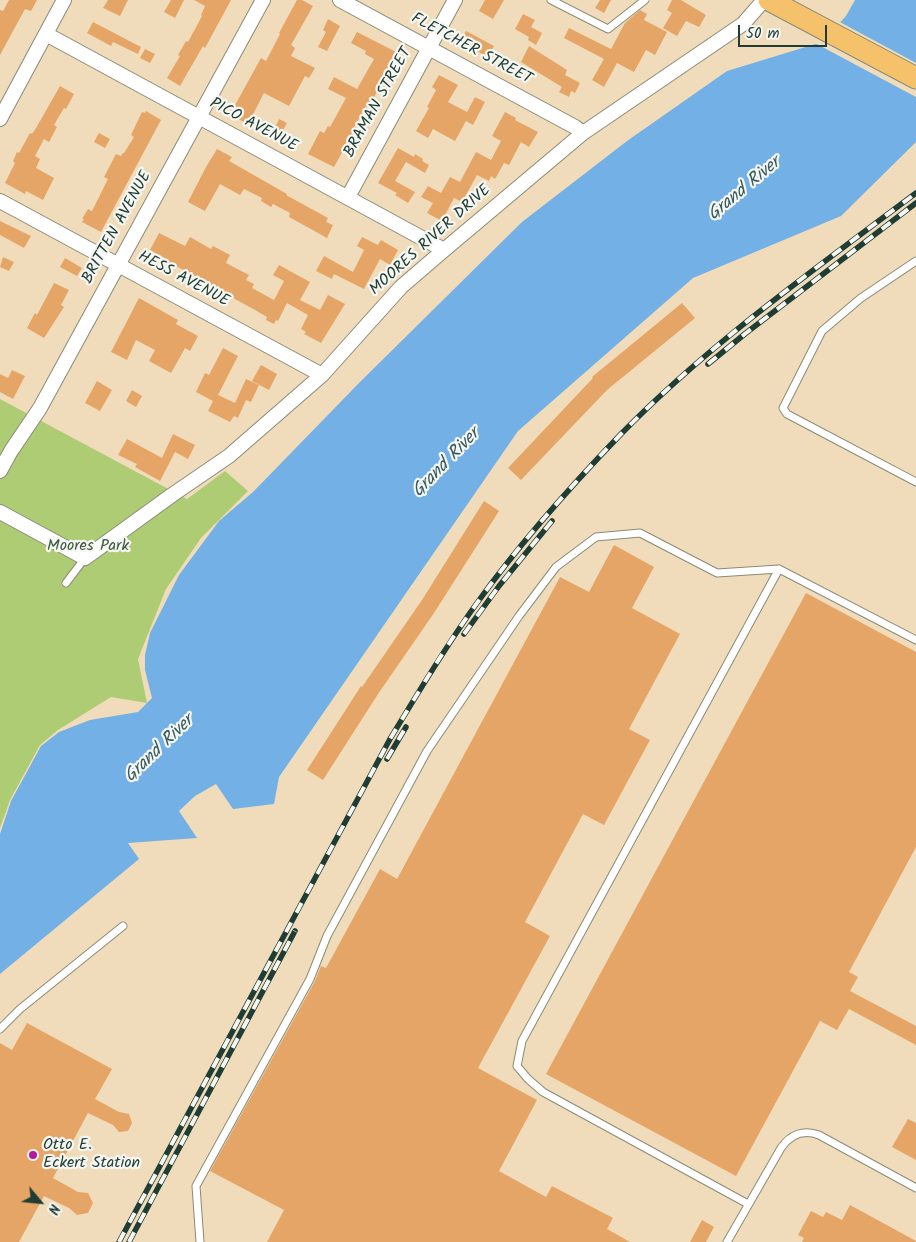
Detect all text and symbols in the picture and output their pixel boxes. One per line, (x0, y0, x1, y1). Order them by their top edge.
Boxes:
street label: FLETCHER STREET (407, 10, 535, 90)
scale bar (741, 15, 830, 47)
text: 50 m (746, 22, 780, 46)
street label: BRAMAN STREET (341, 45, 417, 161)
street label: PICO AVENUE (206, 95, 300, 157)
water label: Grand River (704, 154, 786, 226)
street label: BRITTEN AVENUE (79, 168, 157, 288)
street label: MOORES RIVER DRIVE (367, 182, 495, 300)
street label: HESS AVENUE (134, 248, 232, 312)
water label: Grand River (409, 425, 485, 503)
park label: Moores Park (47, 537, 129, 557)
water label: Grand River (121, 712, 199, 788)
place label: Otto E. Eckert Station (43, 1136, 140, 1174)
marker: Otto E. Eckert Station (27, 1149, 39, 1161)
north arrow (15, 1177, 65, 1227)
text: N (41, 1200, 65, 1218)

